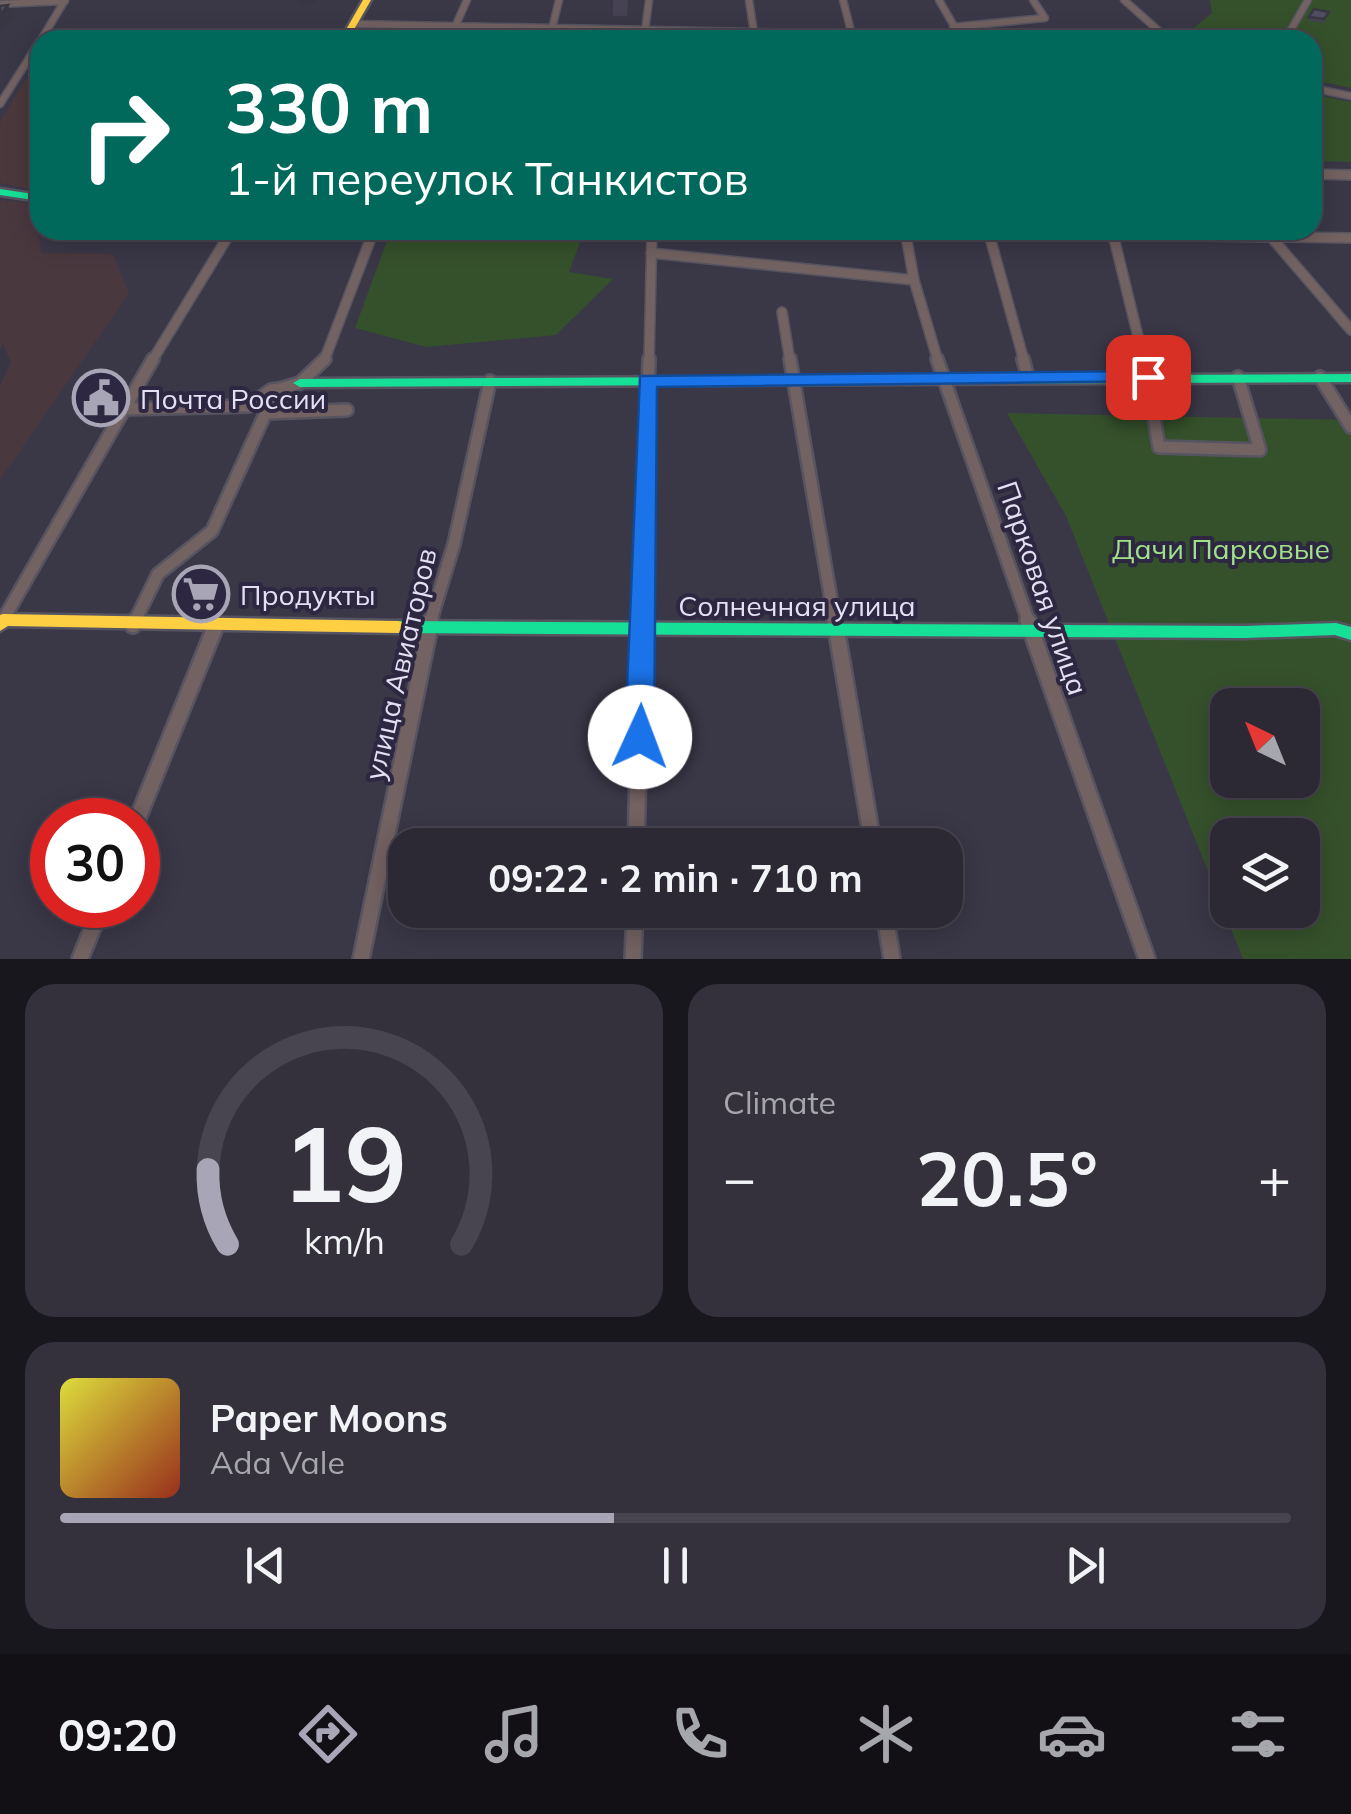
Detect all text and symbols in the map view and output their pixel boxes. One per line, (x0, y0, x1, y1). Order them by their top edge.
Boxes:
text: 330 m (225, 63, 433, 151)
icon: right (60, 70, 190, 200)
text: 1-й переулок Танкистов (225, 150, 749, 206)
pin (1106, 335, 1191, 420)
icon: arrive (1121, 350, 1176, 405)
public building icon: Почта России (71, 368, 131, 428)
place label: Почта России (140, 381, 326, 416)
street label: Парковая улица (990, 476, 1096, 700)
park label: Дачи Парковые (1112, 531, 1330, 566)
street label: улица Авиаторов (356, 545, 444, 783)
supermarket icon: Продукты (171, 564, 231, 624)
place label: Продукты (240, 577, 376, 612)
street label: Солнечная улица (678, 588, 916, 623)
position arrow (588, 685, 692, 789)
north arrow (1210, 688, 1320, 798)
map controls (1210, 688, 1320, 928)
speed limit sign: 30 (30, 798, 160, 928)
button: layers (1210, 818, 1320, 928)
text: 09:22 · 2 min · 710 m (488, 854, 863, 902)
text: Climate (723, 1082, 836, 1122)
text: 19 (282, 1097, 406, 1228)
text: 20.5° (916, 1131, 1098, 1225)
text: − (723, 1143, 756, 1212)
text: + (1258, 1143, 1291, 1212)
text: km/h (304, 1218, 384, 1263)
text: Paper Moons (210, 1394, 448, 1442)
text: Ada Vale (210, 1442, 345, 1482)
icon: previous (238, 1538, 293, 1593)
icon: pause (648, 1538, 703, 1593)
icon: next (1058, 1538, 1113, 1593)
icon: directions (293, 1699, 363, 1769)
icon: music (479, 1699, 549, 1769)
icon: phone (665, 1699, 735, 1769)
icon: climate (851, 1699, 921, 1769)
icon: car (1037, 1699, 1107, 1769)
icon: filters (1223, 1699, 1293, 1769)
text: 09:20 (58, 1706, 177, 1762)

